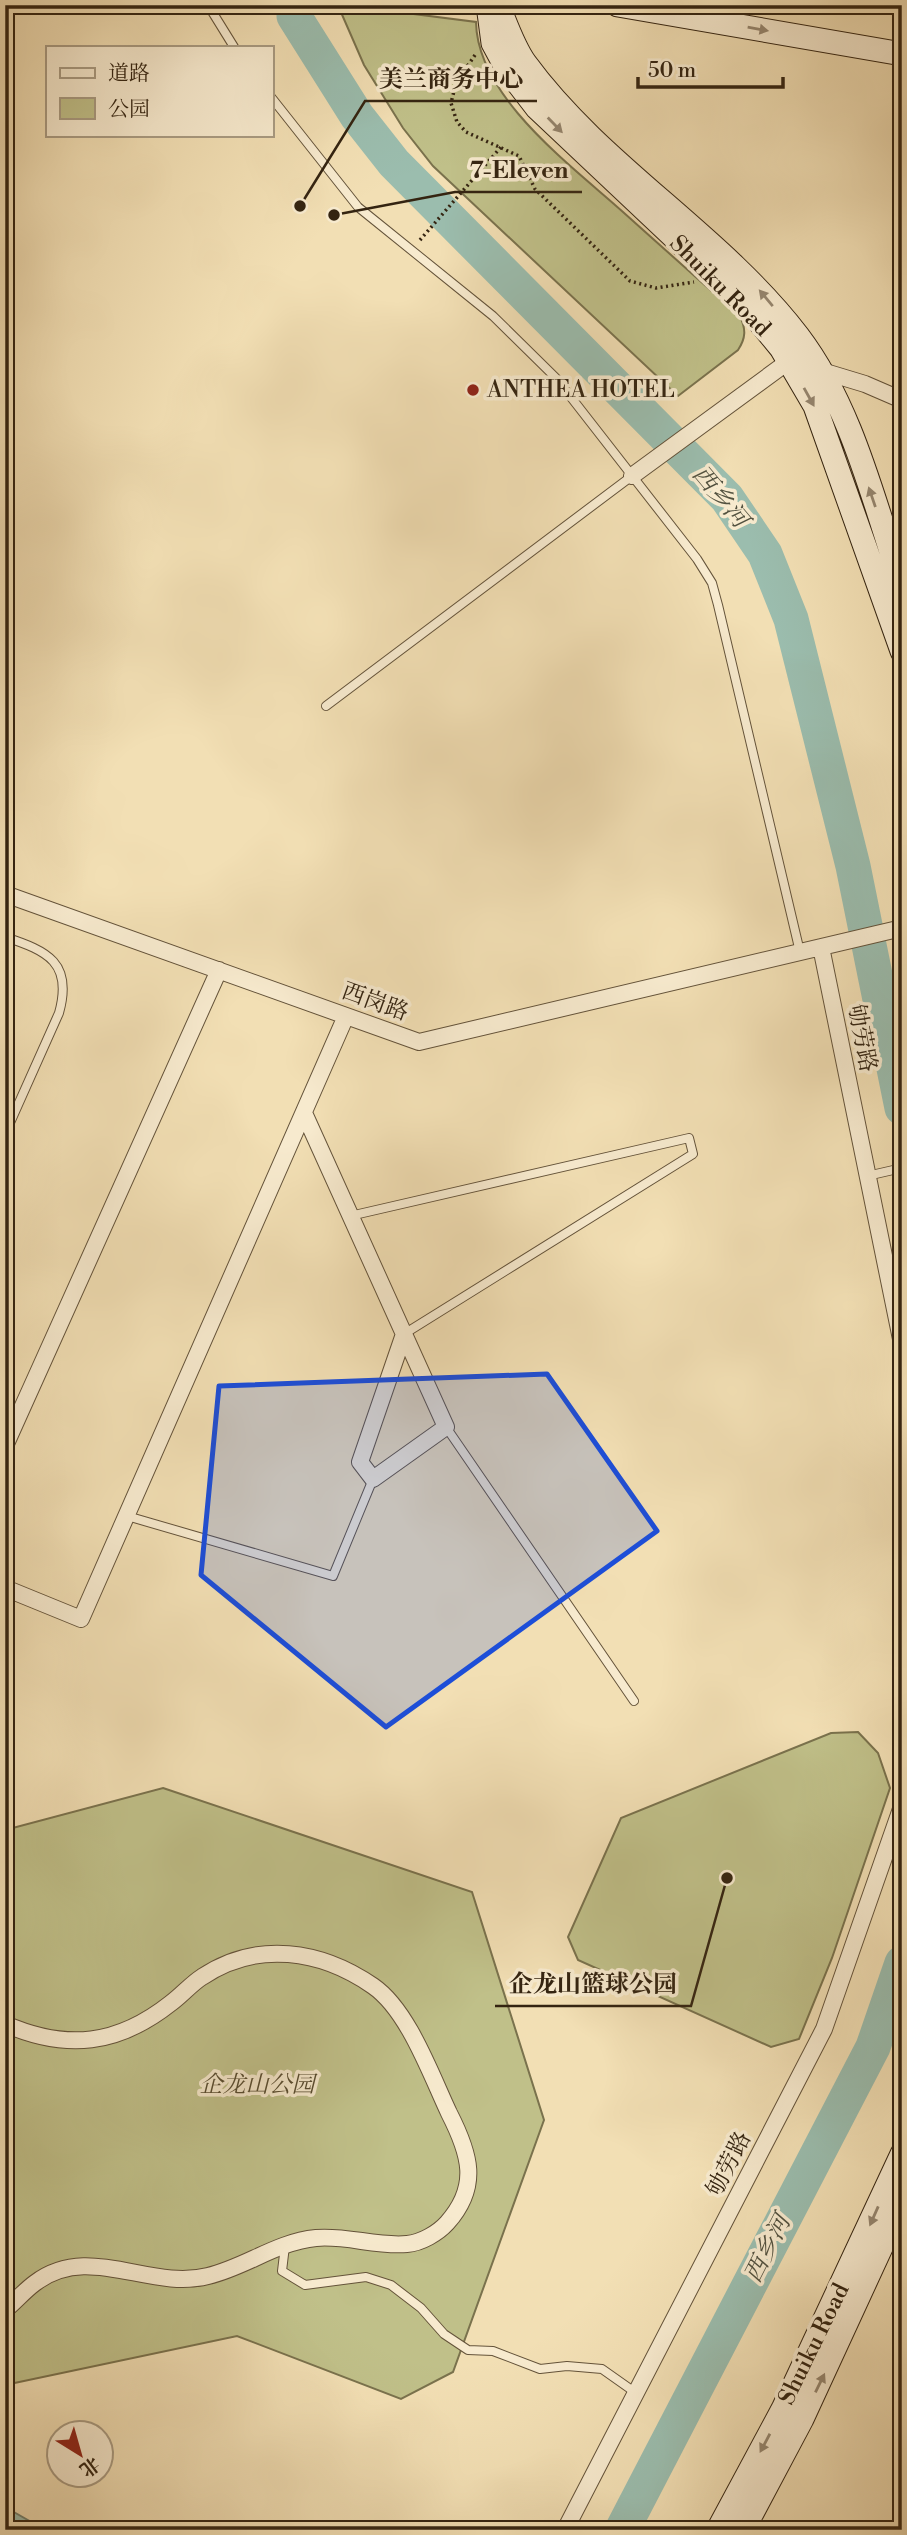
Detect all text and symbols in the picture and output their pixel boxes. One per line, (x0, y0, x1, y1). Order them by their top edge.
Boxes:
one-way arrow (747, 24, 769, 35)
legend (46, 46, 273, 136)
scale bar (638, 46, 783, 90)
callout: 美兰商务中心 (365, 56, 537, 101)
text: 50 m (648, 58, 696, 84)
text: 道路 (108, 61, 150, 87)
text: 美兰商务中心 (379, 65, 523, 95)
text: 公园 (108, 97, 150, 123)
one-way arrow (546, 117, 563, 134)
callout: 7-Eleven (455, 147, 582, 192)
text: 7-Eleven (469, 156, 569, 186)
street label: Shuiku Road (664, 230, 776, 342)
one-way arrow (759, 290, 774, 307)
place label: ANTHEA HOTEL (486, 376, 675, 404)
marker: ANTHEA HOTEL (465, 382, 481, 398)
one-way arrow (803, 387, 815, 407)
water label: 西乡河 (685, 460, 757, 537)
one-way arrow (866, 487, 877, 508)
street label: 西岗路 (338, 977, 412, 1027)
street label: 劬劳路 (842, 1001, 882, 1075)
callout: 企龙山篮球公园 (495, 1961, 691, 2006)
text: 企龙山篮球公园 (509, 1970, 677, 2000)
park label: 企龙山公园 (200, 2071, 319, 2099)
street label: 劬劳路 (701, 2127, 757, 2201)
one-way arrow (868, 2206, 880, 2226)
water label: 西乡河 (738, 2207, 800, 2288)
street label: Shuiku Road (773, 2279, 855, 2409)
one-way arrow (814, 2373, 825, 2393)
north arrow (46, 2420, 116, 2490)
one-way arrow (759, 2433, 771, 2453)
text: 北 (75, 2451, 104, 2482)

